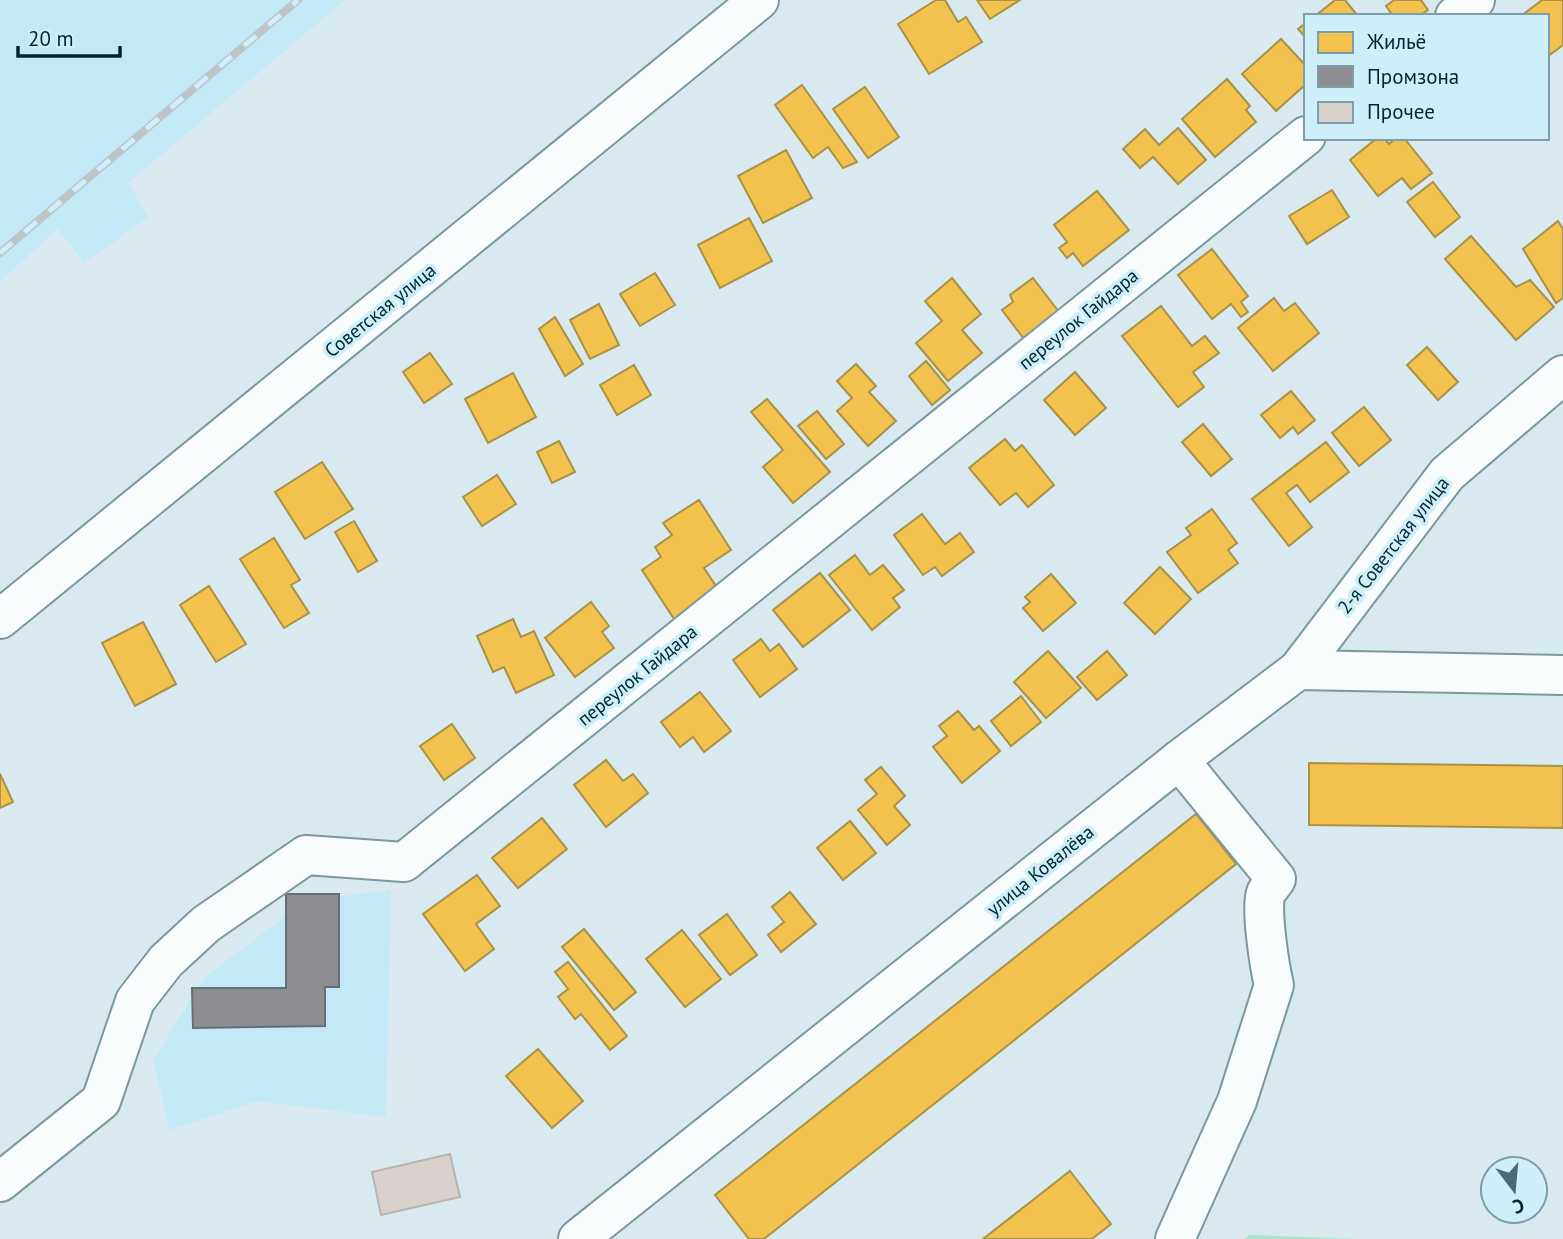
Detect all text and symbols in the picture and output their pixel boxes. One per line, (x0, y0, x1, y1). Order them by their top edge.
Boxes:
scale bar (18, 14, 119, 58)
legend (1304, 14, 1549, 140)
text: 20 m (28, 25, 74, 52)
text: Жильё (1366, 28, 1426, 55)
text: Промзона (1367, 63, 1459, 90)
text: Прочее (1367, 98, 1435, 125)
street label: Советская улица (319, 258, 441, 362)
street label: переулок Гайдара (1013, 263, 1143, 375)
street label: 2-я Советская улица (1332, 472, 1454, 618)
street label: переулок Гайдара (572, 619, 702, 731)
street label: улица Ковалёва (982, 819, 1098, 921)
north arrow (1479, 1155, 1549, 1225)
text: С (1510, 1193, 1527, 1219)

